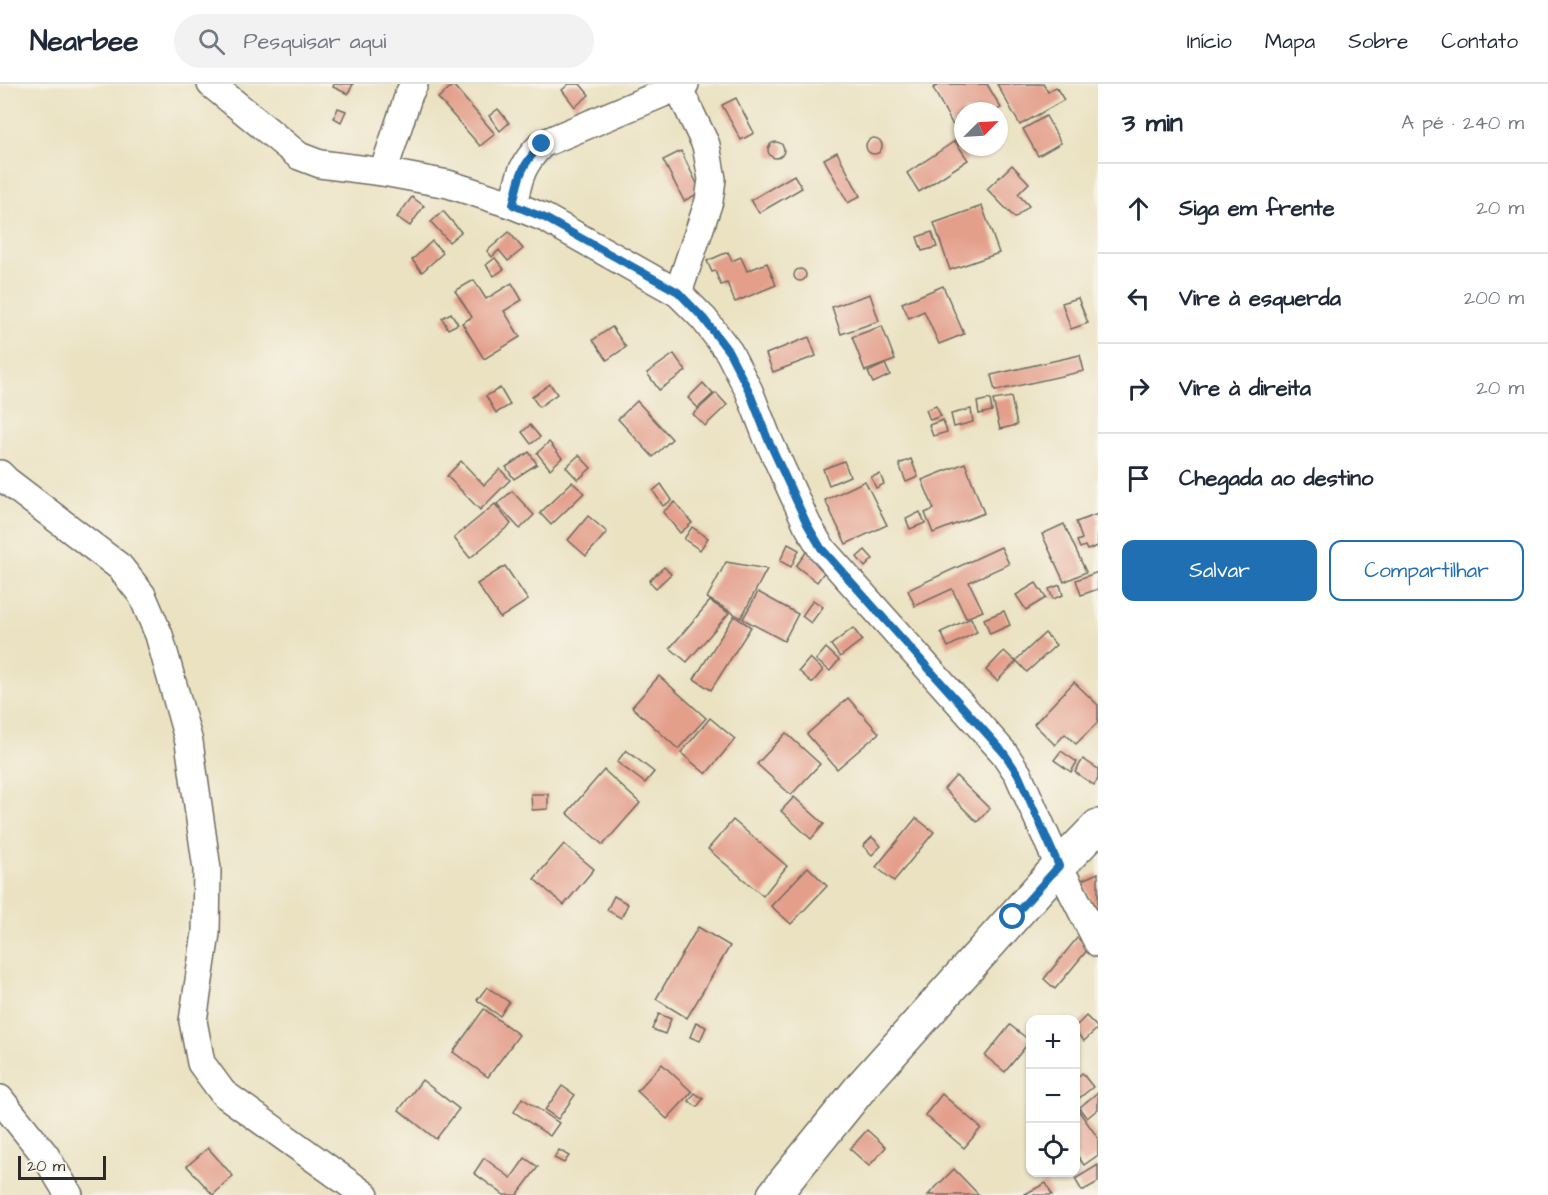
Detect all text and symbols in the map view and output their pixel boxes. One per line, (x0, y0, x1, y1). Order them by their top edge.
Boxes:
search box (174, 14, 594, 68)
text: Nearbee (30, 22, 138, 61)
icon: search (195, 25, 228, 58)
text: Pesquisar aqui (243, 26, 386, 57)
text: Início (1187, 27, 1232, 56)
text: Mapa (1265, 27, 1315, 56)
text: Sobre (1348, 27, 1408, 56)
text: Contato (1441, 27, 1518, 56)
north arrow (954, 102, 1008, 156)
text: 3 min (1122, 105, 1183, 141)
text: A pé · 240 m (1401, 109, 1524, 137)
route end (528, 130, 554, 156)
icon: ahead (1122, 192, 1155, 225)
text: Siga em frente (1179, 193, 1335, 224)
text: 20 m (1476, 194, 1524, 222)
icon: left (1122, 282, 1155, 315)
text: Vire à esquerda (1179, 283, 1341, 314)
text: 200 m (1464, 284, 1524, 312)
icon: right (1122, 372, 1155, 405)
text: Vire à direita (1179, 373, 1311, 404)
text: 20 m (1476, 374, 1524, 402)
icon: arrive (1122, 462, 1155, 495)
text: Chegada ao destino (1179, 463, 1373, 494)
button: Salvar (1122, 540, 1317, 601)
button: Compartilhar (1329, 540, 1524, 601)
route start (999, 903, 1025, 929)
map controls (1026, 1015, 1080, 1177)
button: + (1026, 1015, 1080, 1069)
button: − (1026, 1069, 1080, 1123)
button: locate (1026, 1123, 1080, 1177)
scale bar (18, 1153, 106, 1180)
text: 20 m (27, 1155, 65, 1177)

